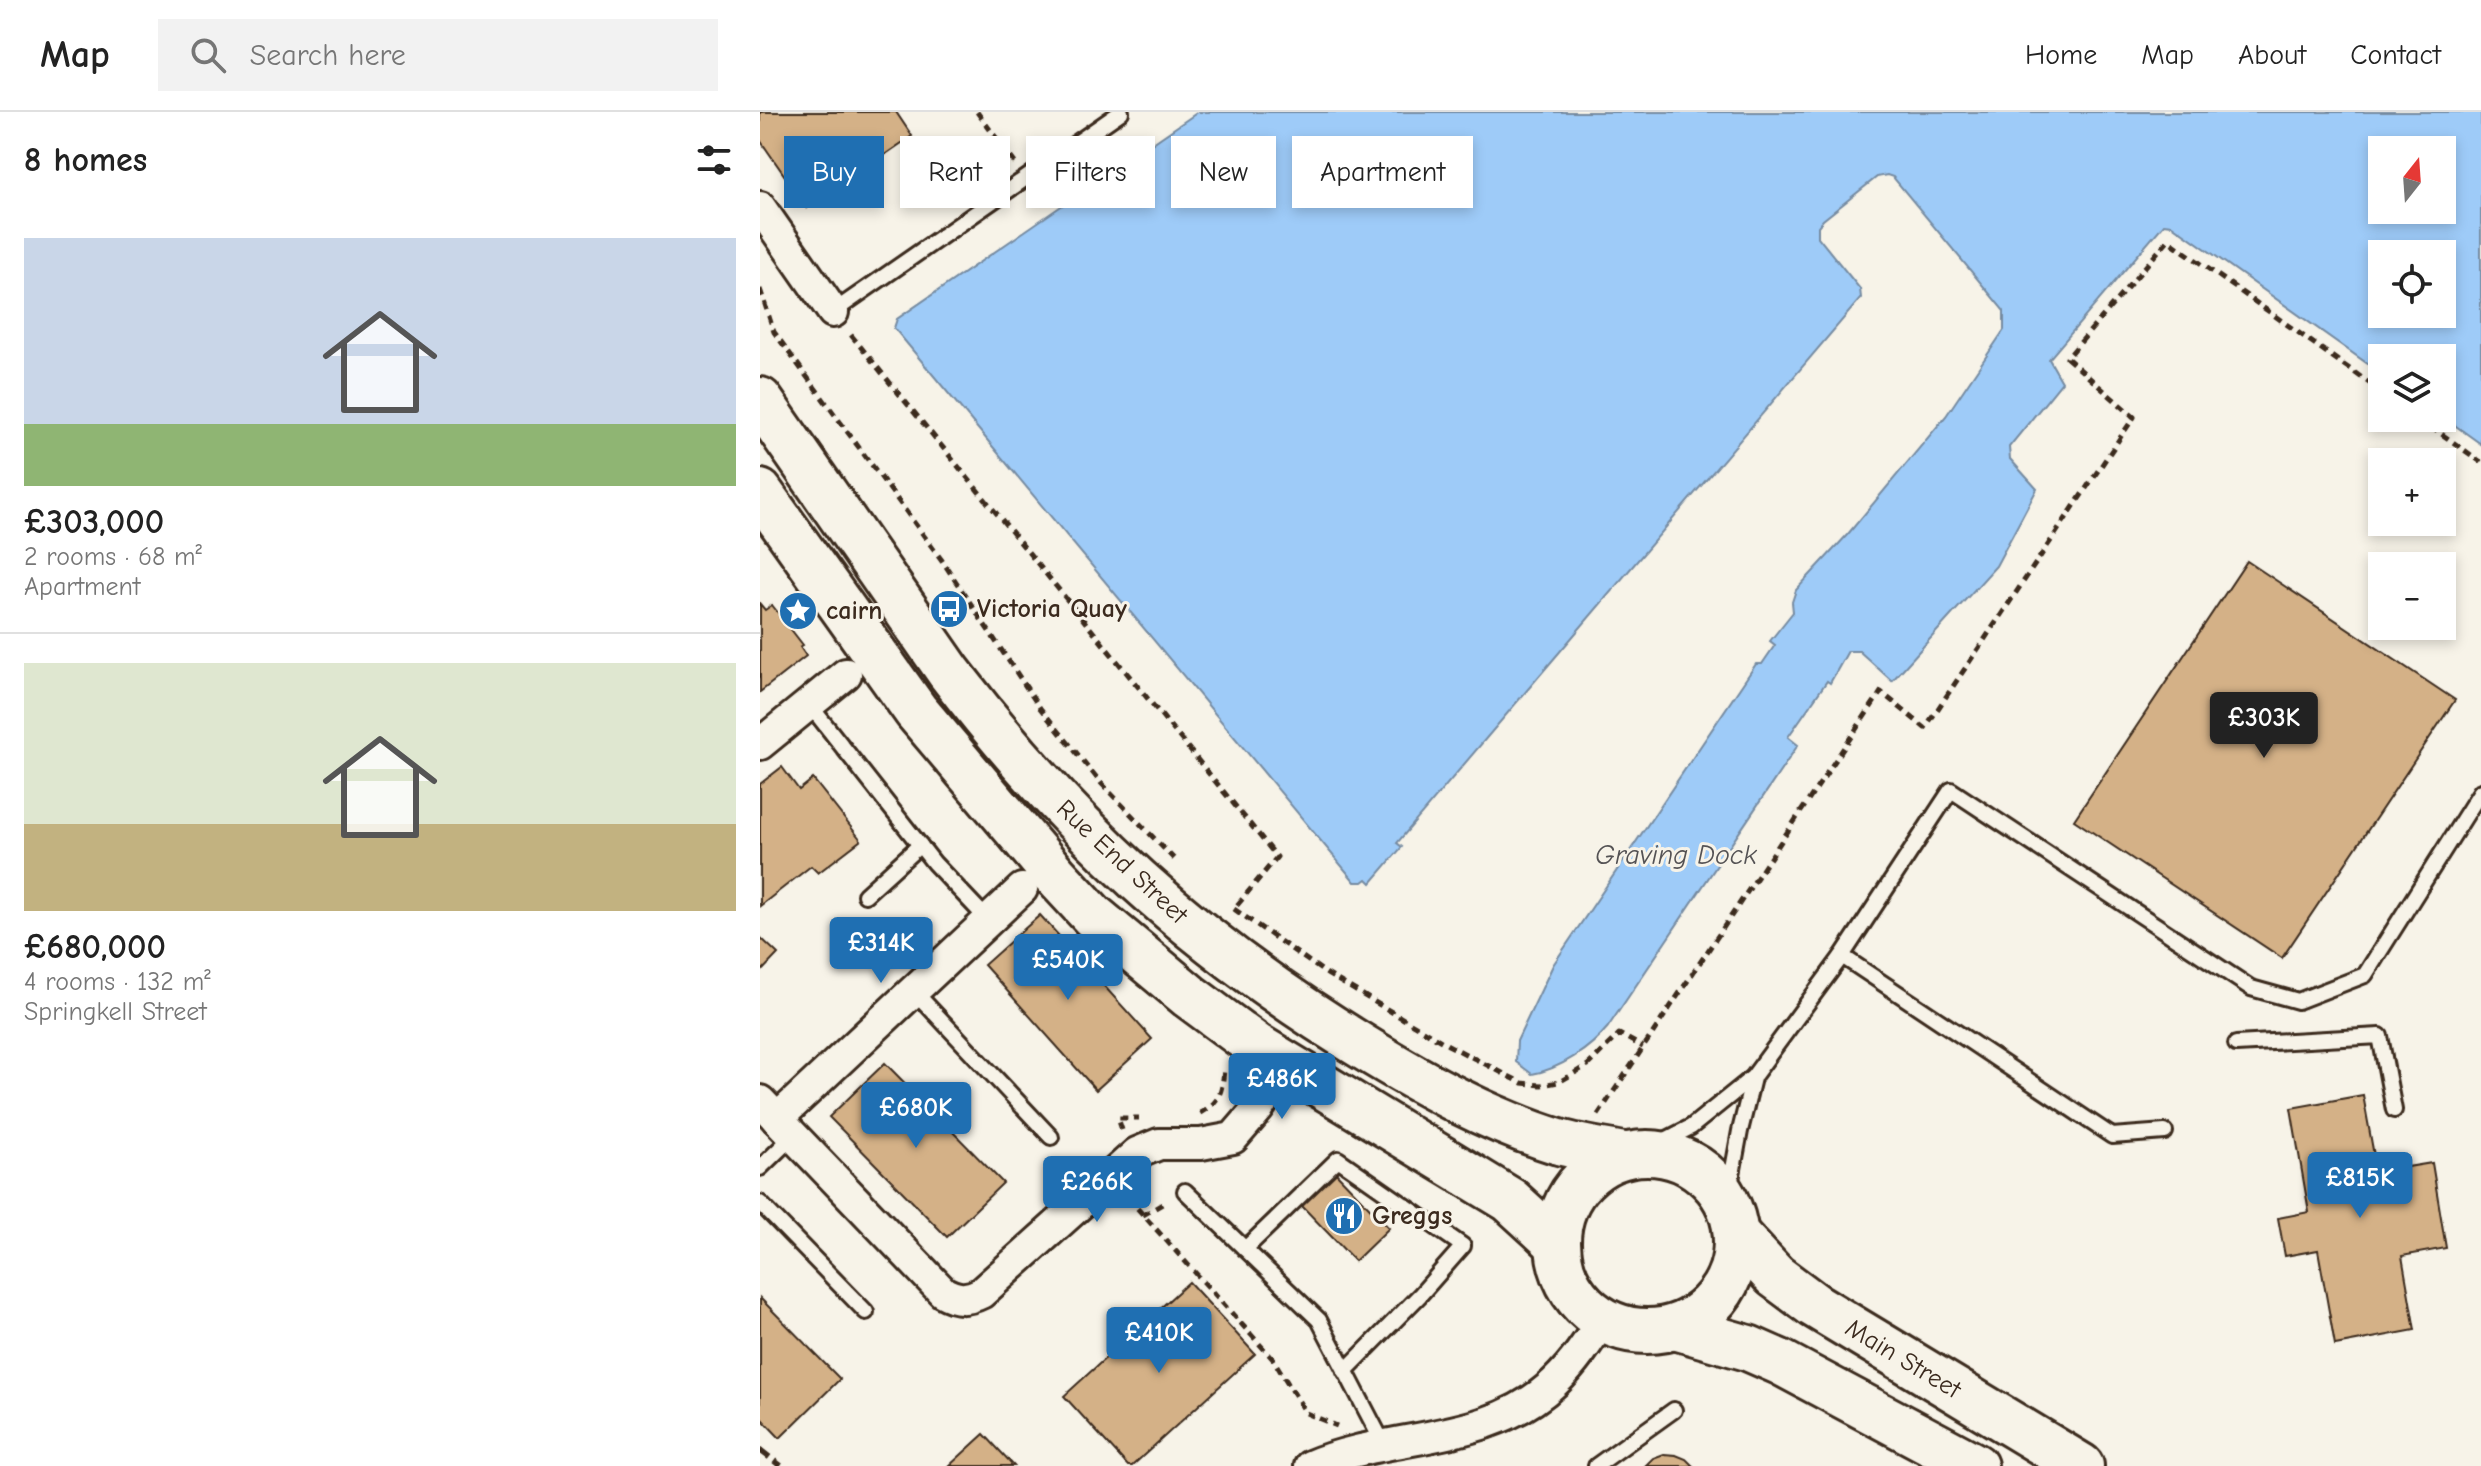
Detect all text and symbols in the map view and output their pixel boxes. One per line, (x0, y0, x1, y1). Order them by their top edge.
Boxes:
search box (158, 19, 718, 91)
text: Map (40, 33, 110, 77)
icon: search (186, 33, 230, 77)
text: Search here (250, 38, 406, 73)
text: Home (2025, 39, 2097, 71)
text: Map (2141, 39, 2194, 71)
text: About (2238, 39, 2306, 71)
text: Contact (2350, 39, 2441, 71)
chip: Buy (784, 136, 884, 208)
chip: Rent (900, 136, 1010, 208)
chip: Filters (1026, 136, 1155, 208)
chip: New (1171, 136, 1276, 208)
chip: Apartment (1292, 136, 1473, 208)
north arrow (2368, 136, 2456, 224)
map controls (2368, 136, 2456, 640)
icon: filters (692, 138, 736, 182)
text: 8 homes (24, 140, 147, 180)
button: locate (2368, 240, 2456, 328)
icon: home (308, 290, 452, 434)
button: layers (2368, 344, 2456, 432)
button: + (2368, 448, 2456, 536)
text: £303,000 (24, 502, 164, 542)
text: 2 rooms · 68 m² (24, 542, 202, 572)
button: − (2368, 552, 2456, 640)
text: Apartment (24, 572, 140, 602)
bus stop icon: Victoria Quay (928, 588, 970, 630)
place icon: cairn (777, 590, 819, 632)
place label: Victoria Quay (977, 594, 1127, 624)
place label: cairn (826, 596, 882, 626)
pin: £303K (2208, 692, 2320, 760)
text: £303K (2228, 703, 2300, 733)
icon: home (308, 715, 452, 859)
street label: Rue End Street (1050, 794, 1195, 931)
water label: Graving Dock (1595, 839, 1757, 871)
pin: £314K (825, 917, 937, 985)
text: £680,000 (24, 927, 166, 967)
text: £314K (848, 928, 914, 958)
pin: £540K (1012, 934, 1124, 1002)
text: £540K (1032, 945, 1104, 975)
text: 4 rooms · 132 m² (24, 967, 211, 997)
text: Springkell Street (24, 997, 207, 1027)
pin: £486K (1226, 1053, 1338, 1121)
text: £486K (1247, 1064, 1317, 1094)
pin: £680K (860, 1082, 972, 1150)
text: £680K (879, 1093, 953, 1123)
pin: £815K (2304, 1152, 2416, 1220)
pin: £266K (1041, 1156, 1153, 1224)
text: £815K (2325, 1163, 2395, 1193)
text: £266K (1061, 1167, 1133, 1197)
restaurant icon: Greggs (1323, 1195, 1365, 1237)
place label: Greggs (1372, 1201, 1452, 1231)
pin: £410K (1103, 1307, 1215, 1375)
street label: Main Street (1840, 1313, 1967, 1406)
text: £410K (1124, 1318, 1194, 1348)

